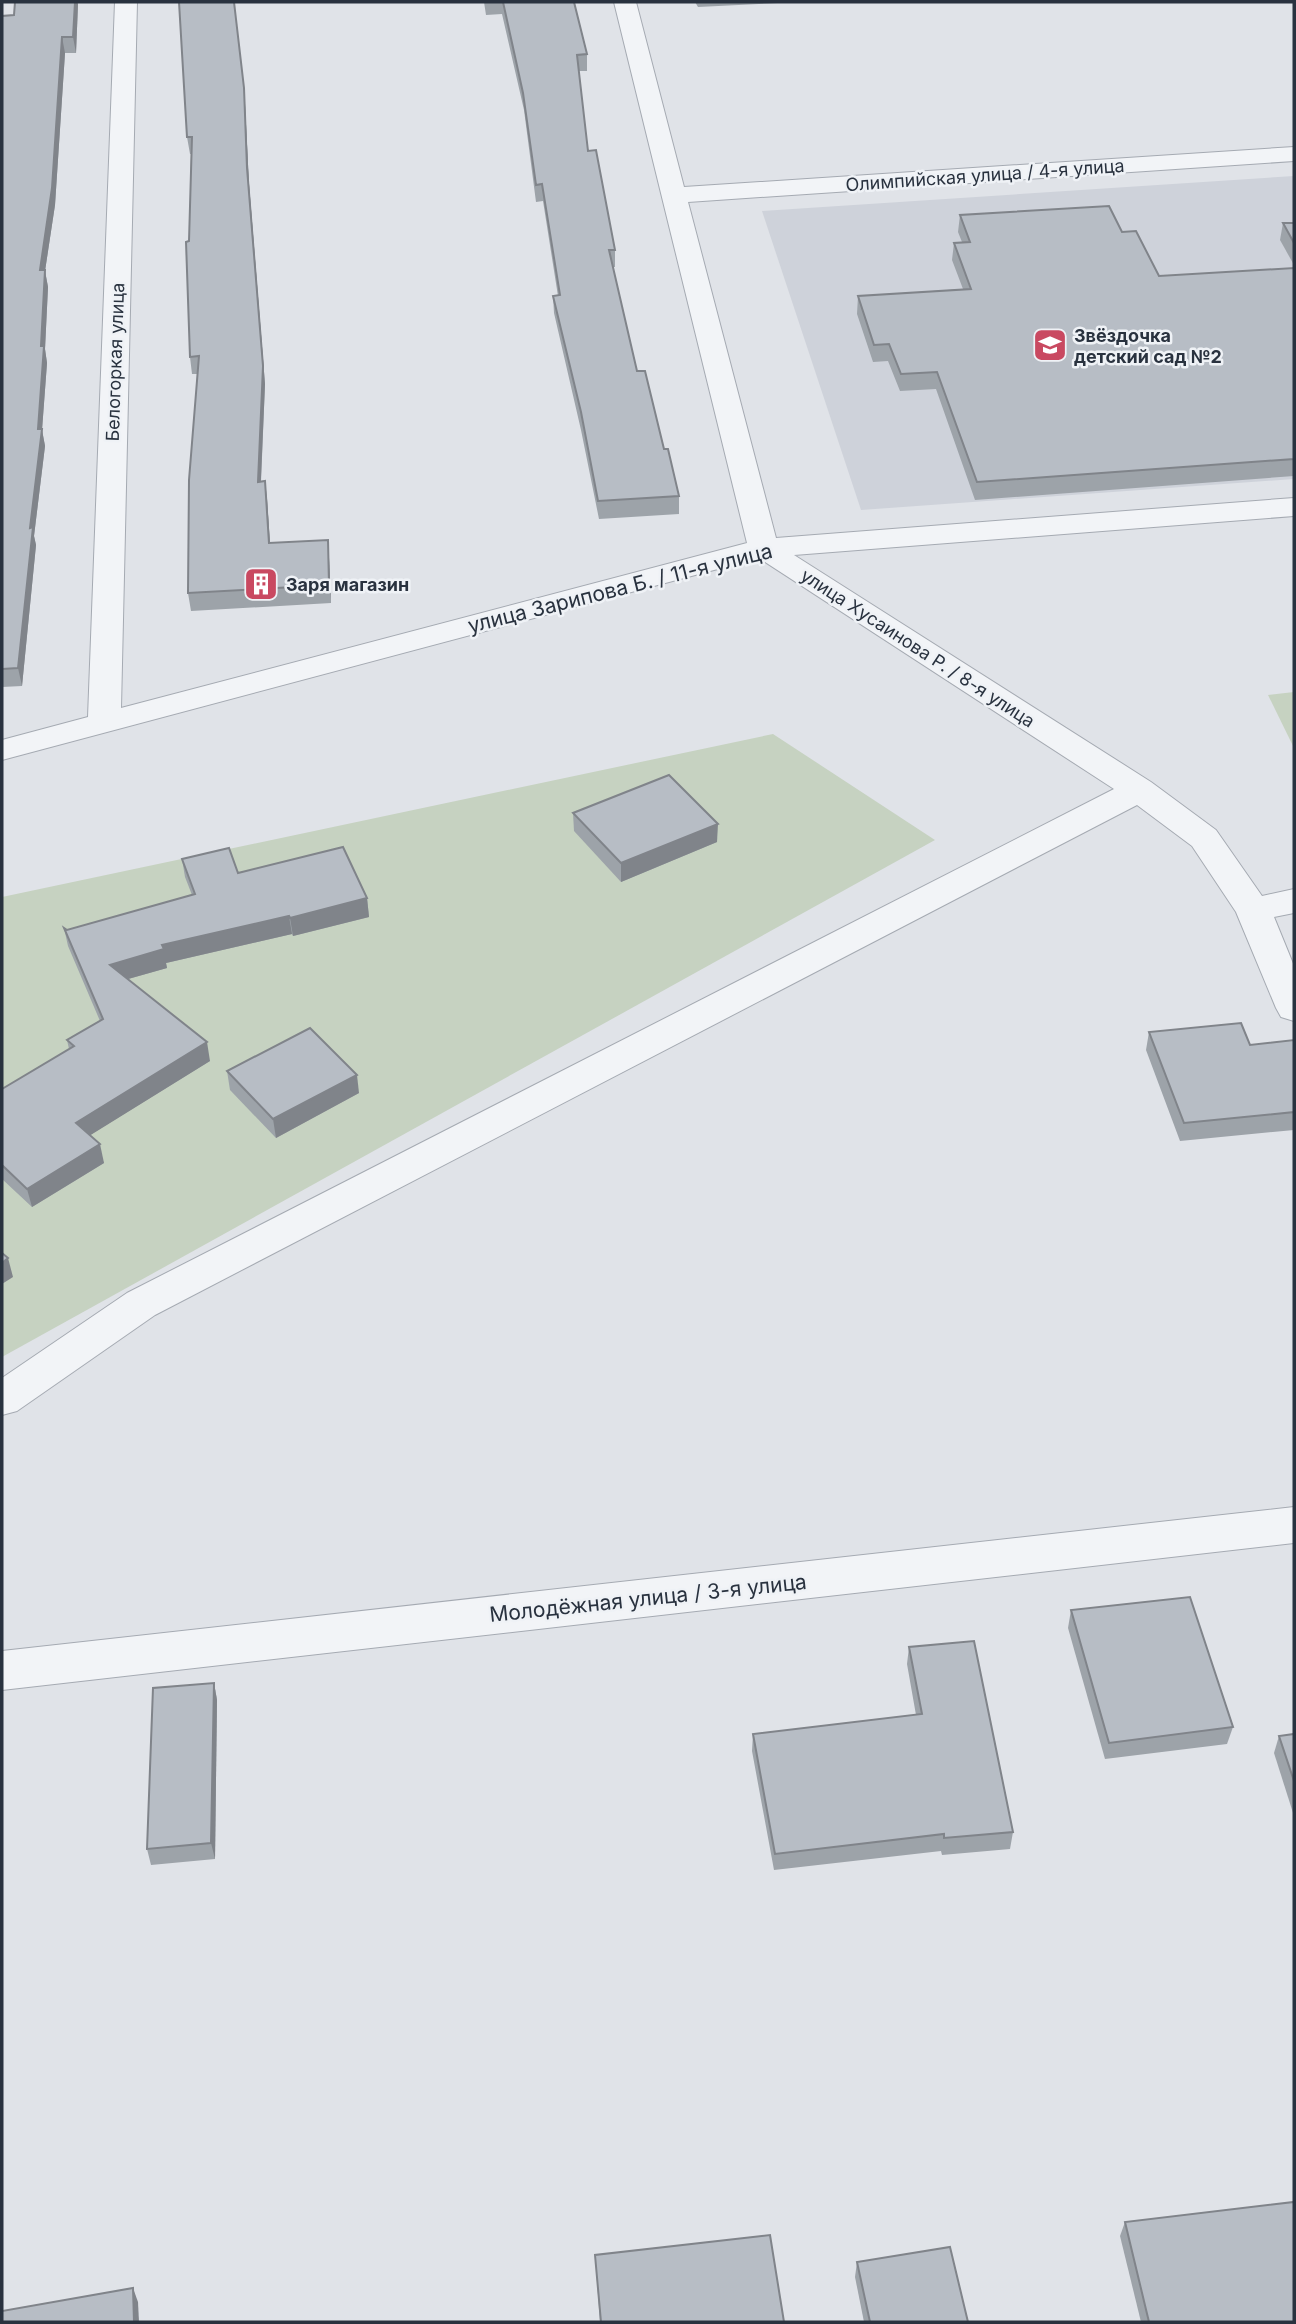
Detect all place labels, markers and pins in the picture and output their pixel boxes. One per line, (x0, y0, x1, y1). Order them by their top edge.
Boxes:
place label: Звёздочка детский сад №2 (1074, 325, 1222, 367)
school or university icon: Звёздочка детский сад №2 (1031, 326, 1069, 364)
building icon: Заря магазин (242, 565, 280, 603)
place label: Заря магазин (286, 574, 409, 595)

